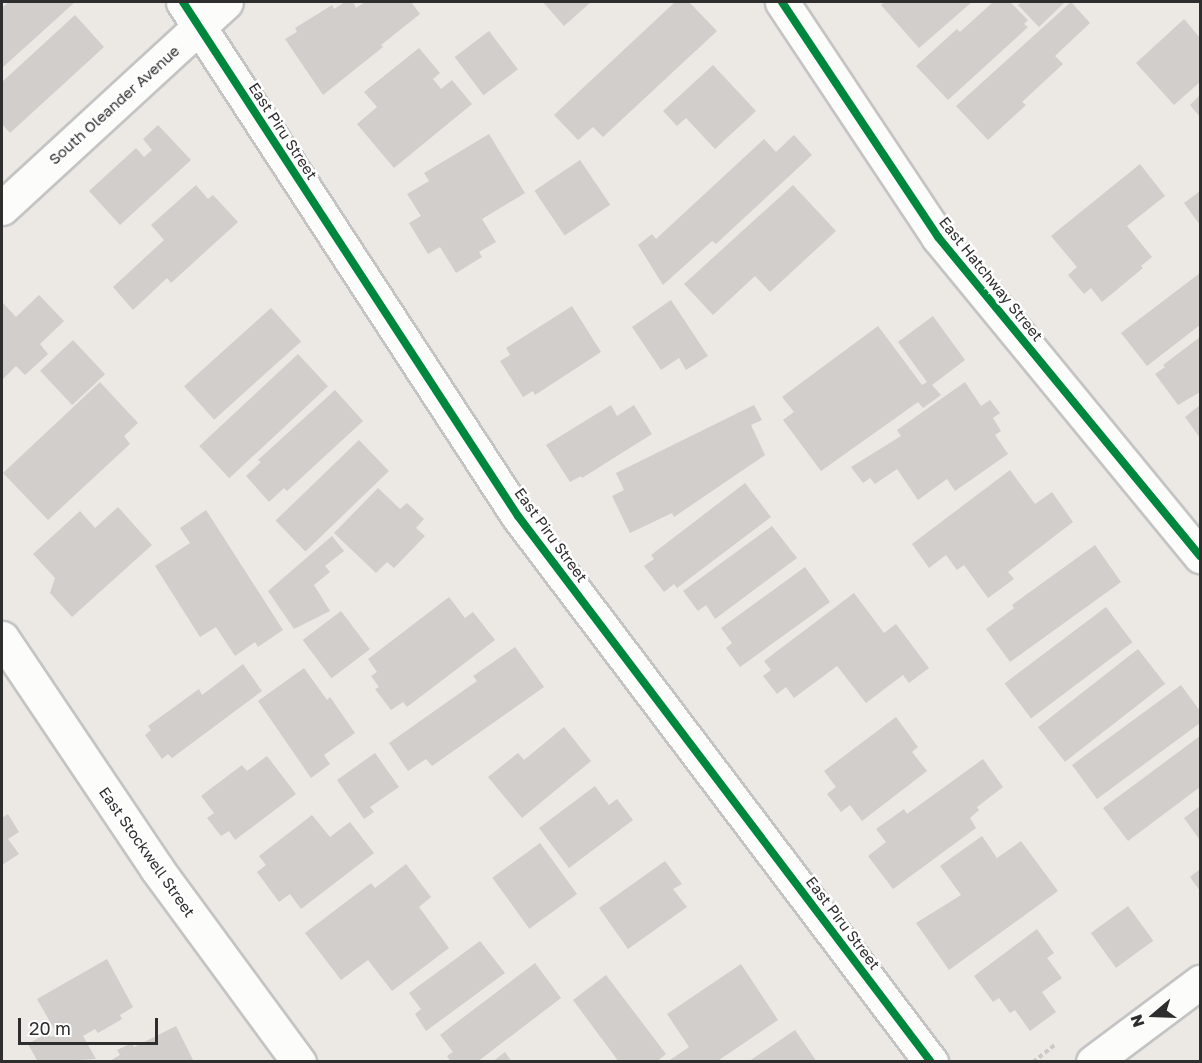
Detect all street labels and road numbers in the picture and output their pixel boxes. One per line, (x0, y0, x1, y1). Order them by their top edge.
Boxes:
street label: South Oleander Avenue (45, 42, 183, 168)
street label: East Piru Street (245, 79, 321, 183)
street label: East Hatchway Street (935, 213, 1047, 345)
street label: East Piru Street (511, 484, 591, 586)
street label: East Stockwell Street (95, 783, 199, 921)
street label: East Piru Street (802, 873, 884, 973)

